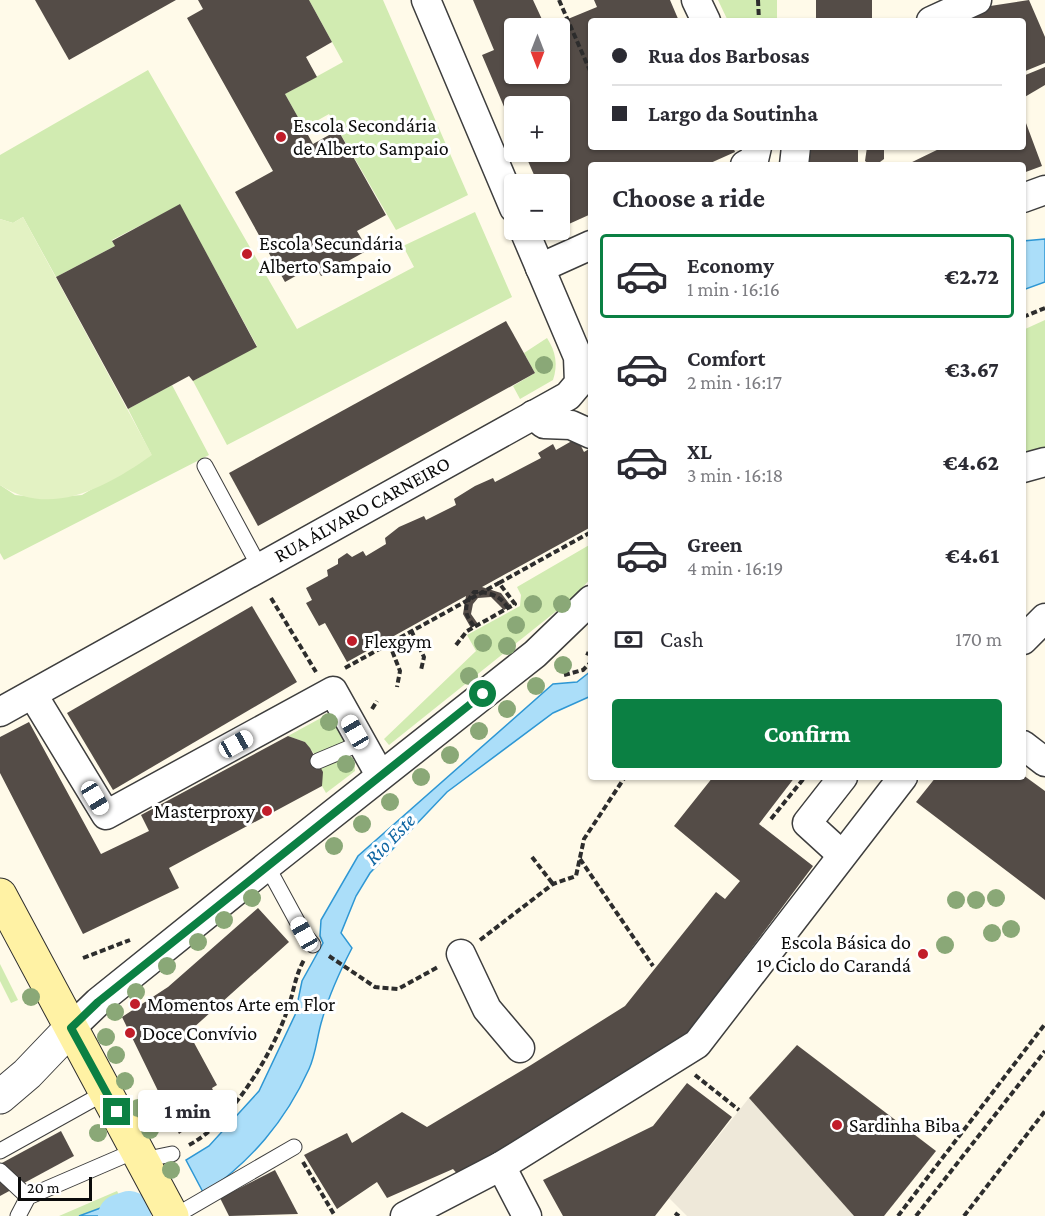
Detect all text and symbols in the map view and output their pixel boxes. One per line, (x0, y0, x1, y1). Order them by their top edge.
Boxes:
north arrow (504, 18, 570, 84)
map controls (504, 18, 570, 240)
text: Rua dos Barbosas (648, 43, 810, 68)
button: + (504, 96, 570, 162)
text: Largo da Soutinha (648, 101, 818, 126)
place label: Escola Secondária de Alberto Sampaio (293, 114, 449, 160)
marker: Escola Secondária de Alberto Sampaio (274, 130, 288, 144)
button: − (504, 174, 570, 240)
text: Choose a ride (612, 183, 765, 213)
place label: Escola Secundária Alberto Sampaio (259, 232, 403, 278)
marker: Escola Secundária Alberto Sampaio (240, 247, 254, 261)
icon: car (615, 249, 669, 303)
text: Economy (687, 253, 774, 278)
text: €2.72 (945, 264, 999, 289)
text: 1 min · 16:16 (687, 278, 780, 300)
icon: car (615, 342, 669, 396)
text: Comfort (687, 346, 765, 371)
text: €3.67 (945, 357, 999, 382)
text: 2 min · 16:17 (687, 371, 782, 393)
icon: car (615, 435, 669, 489)
text: XL (687, 439, 712, 464)
text: €4.62 (943, 450, 999, 475)
street label: RUA ÁLVARO CARNEIRO (270, 452, 454, 566)
text: 3 min · 16:18 (687, 464, 783, 486)
icon: car (615, 528, 669, 582)
text: Green (687, 532, 743, 557)
text: €4.61 (945, 543, 999, 568)
text: 4 min · 16:19 (687, 557, 783, 579)
icon: cash (612, 623, 645, 656)
text: Cash (660, 627, 704, 652)
text: 170 m (955, 628, 1002, 650)
place label: Flexgym (364, 630, 432, 653)
marker: Flexgym (345, 634, 359, 648)
route start (469, 680, 496, 707)
button: Confirm (612, 699, 1002, 768)
car (338, 712, 372, 752)
car (216, 727, 256, 761)
car (78, 778, 112, 818)
place label: Masterproxy (154, 800, 256, 823)
marker: Masterproxy (260, 804, 274, 818)
water label: Rio Este (360, 808, 420, 870)
car (287, 914, 321, 954)
place label: Escola Básica do 1º Ciclo do Carandá (757, 931, 911, 976)
marker: Escola Básica do 1º Ciclo do Carandá (916, 947, 930, 961)
place label: Momentos Arte em Flor (147, 993, 335, 1015)
marker: Momentos Arte em Flor (128, 997, 142, 1011)
place label: Doce Convívio (142, 1022, 257, 1044)
marker: Doce Convívio (123, 1026, 137, 1040)
callout: 1 min (138, 1091, 237, 1133)
route end (103, 1098, 130, 1125)
text: 1 min (164, 1100, 211, 1122)
place label: Sardinha Biba (849, 1114, 960, 1136)
marker: Sardinha Biba (830, 1118, 844, 1132)
scale bar (18, 1174, 92, 1202)
text: 20 m (27, 1179, 60, 1196)

